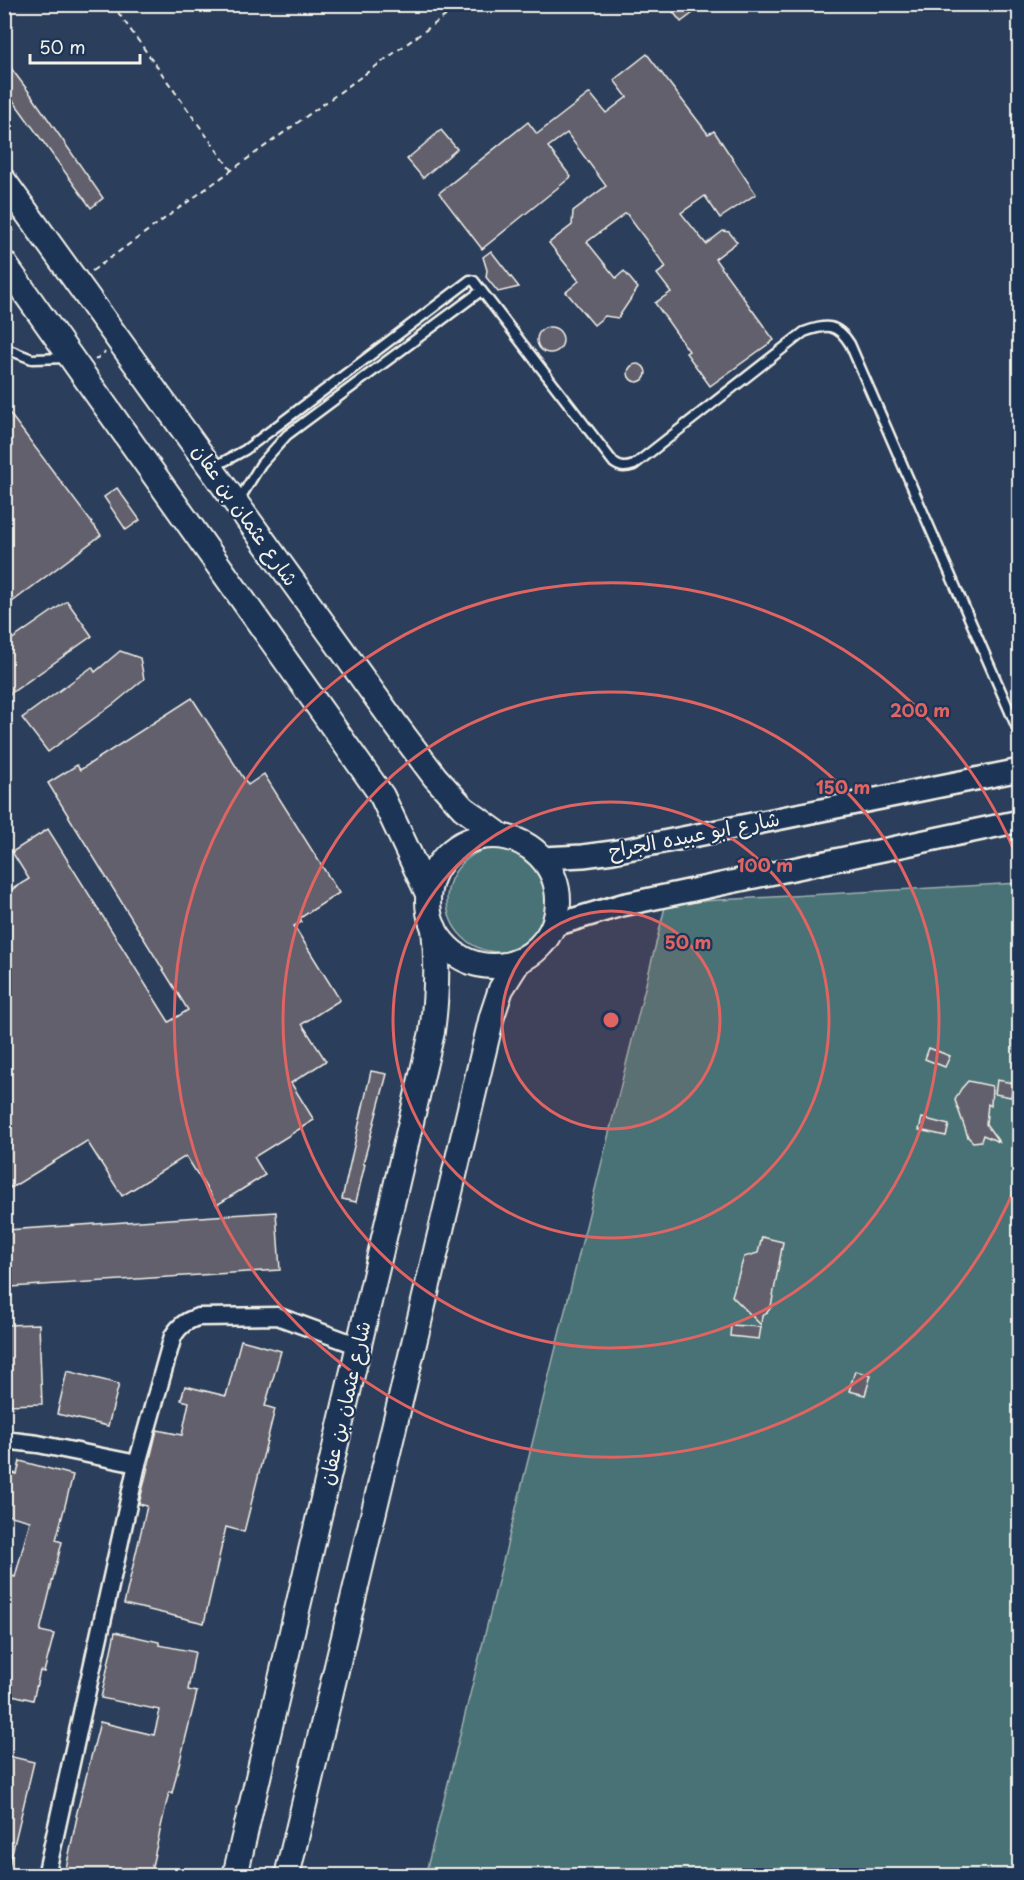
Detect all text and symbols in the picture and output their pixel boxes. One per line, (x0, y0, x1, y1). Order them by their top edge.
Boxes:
scale bar (30, 27, 140, 65)
text: 50 m (39, 33, 86, 60)
street label: شارع عثمان بن عفان (185, 437, 306, 592)
text: 200 m (890, 696, 950, 723)
text: 150 m (816, 773, 870, 800)
street label: شارع ابو عبيده الجراح (606, 803, 782, 865)
text: 100 m (737, 851, 793, 878)
text: 50 m (665, 928, 711, 955)
centre of rings (601, 1010, 621, 1030)
street label: شارع عثمان بن عفان (311, 1318, 377, 1488)

